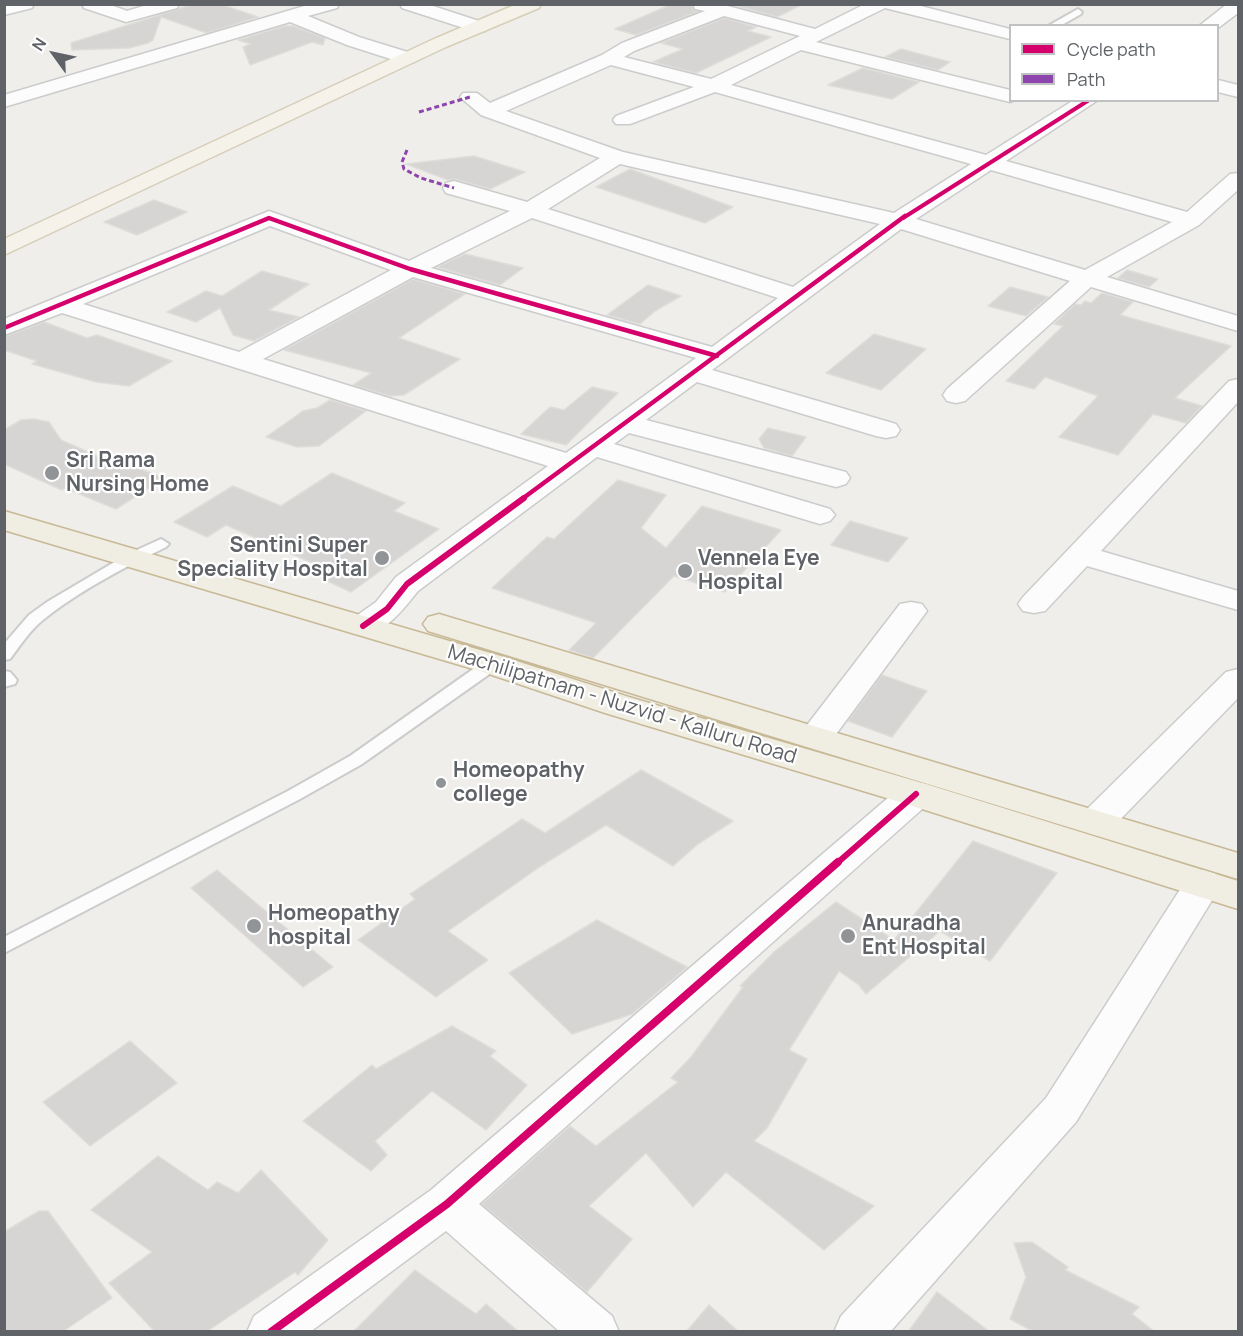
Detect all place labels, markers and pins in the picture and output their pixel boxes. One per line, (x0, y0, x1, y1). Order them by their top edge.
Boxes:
place label: Sri Rama Nursing Home (66, 448, 209, 498)
marker: Sri Rama Nursing Home (43, 464, 61, 482)
place label: Sentini Super Speciality Hospital (177, 533, 368, 583)
place label: Vennela Eye Hospital (698, 546, 820, 596)
marker: Sentini Super Speciality Hospital (373, 549, 391, 567)
marker: Vennela Eye Hospital (676, 562, 694, 580)
place label: Homeopathy college (453, 758, 584, 808)
marker: Homeopathy college (434, 776, 448, 790)
place label: Homeopathy hospital (268, 901, 399, 951)
place label: Anuradha Ent Hospital (862, 911, 986, 961)
marker: Homeopathy hospital (245, 917, 263, 935)
marker: Anuradha Ent Hospital (839, 927, 857, 945)

